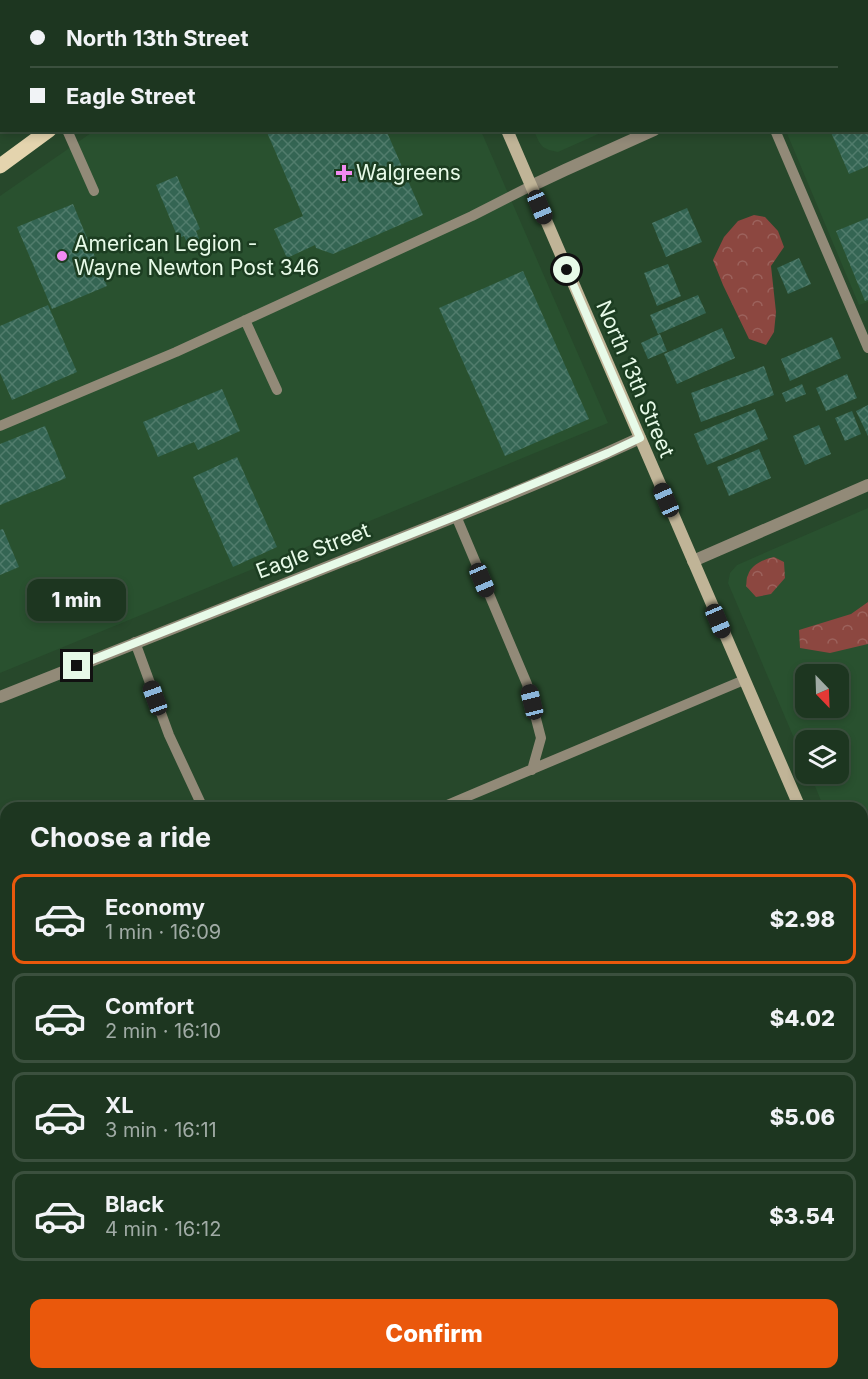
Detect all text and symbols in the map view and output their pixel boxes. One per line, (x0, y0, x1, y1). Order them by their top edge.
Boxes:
text: North 13th Street (66, 25, 249, 51)
text: Eagle Street (66, 83, 195, 109)
place label: Walgreens (356, 160, 461, 185)
marker: Walgreens (337, 166, 351, 180)
car (525, 187, 555, 227)
place label: American Legion - Wayne Newton Post 346 (74, 231, 319, 280)
marker: American Legion - Wayne Newton Post 346 (55, 249, 69, 263)
route start (553, 256, 580, 283)
street label: North 13th Street (591, 297, 680, 461)
car (650, 480, 682, 520)
street label: Eagle Street (252, 517, 373, 584)
car (467, 560, 497, 600)
callout: 1 min (28, 579, 127, 621)
text: 1 min (51, 588, 102, 612)
car (703, 601, 733, 641)
route end (63, 652, 90, 679)
north arrow (795, 664, 849, 718)
map controls (795, 664, 849, 784)
car (140, 678, 170, 718)
car (519, 682, 545, 722)
button: layers (795, 730, 849, 784)
text: Choose a ride (30, 821, 211, 854)
icon: car (33, 892, 87, 946)
text: Economy (105, 894, 205, 920)
text: $2.98 (770, 906, 835, 932)
text: 1 min · 16:09 (105, 920, 221, 944)
icon: car (33, 991, 87, 1045)
text: Comfort (105, 993, 194, 1019)
text: $4.02 (770, 1005, 835, 1031)
text: 2 min · 16:10 (105, 1019, 221, 1043)
icon: car (33, 1090, 87, 1144)
text: XL (105, 1092, 134, 1118)
text: $5.06 (770, 1104, 835, 1130)
text: 3 min · 16:11 (105, 1118, 217, 1142)
icon: car (33, 1189, 87, 1243)
text: Black (105, 1191, 164, 1217)
text: $3.54 (769, 1203, 835, 1229)
text: 4 min · 16:12 (105, 1217, 221, 1241)
button: Confirm (30, 1299, 838, 1368)

